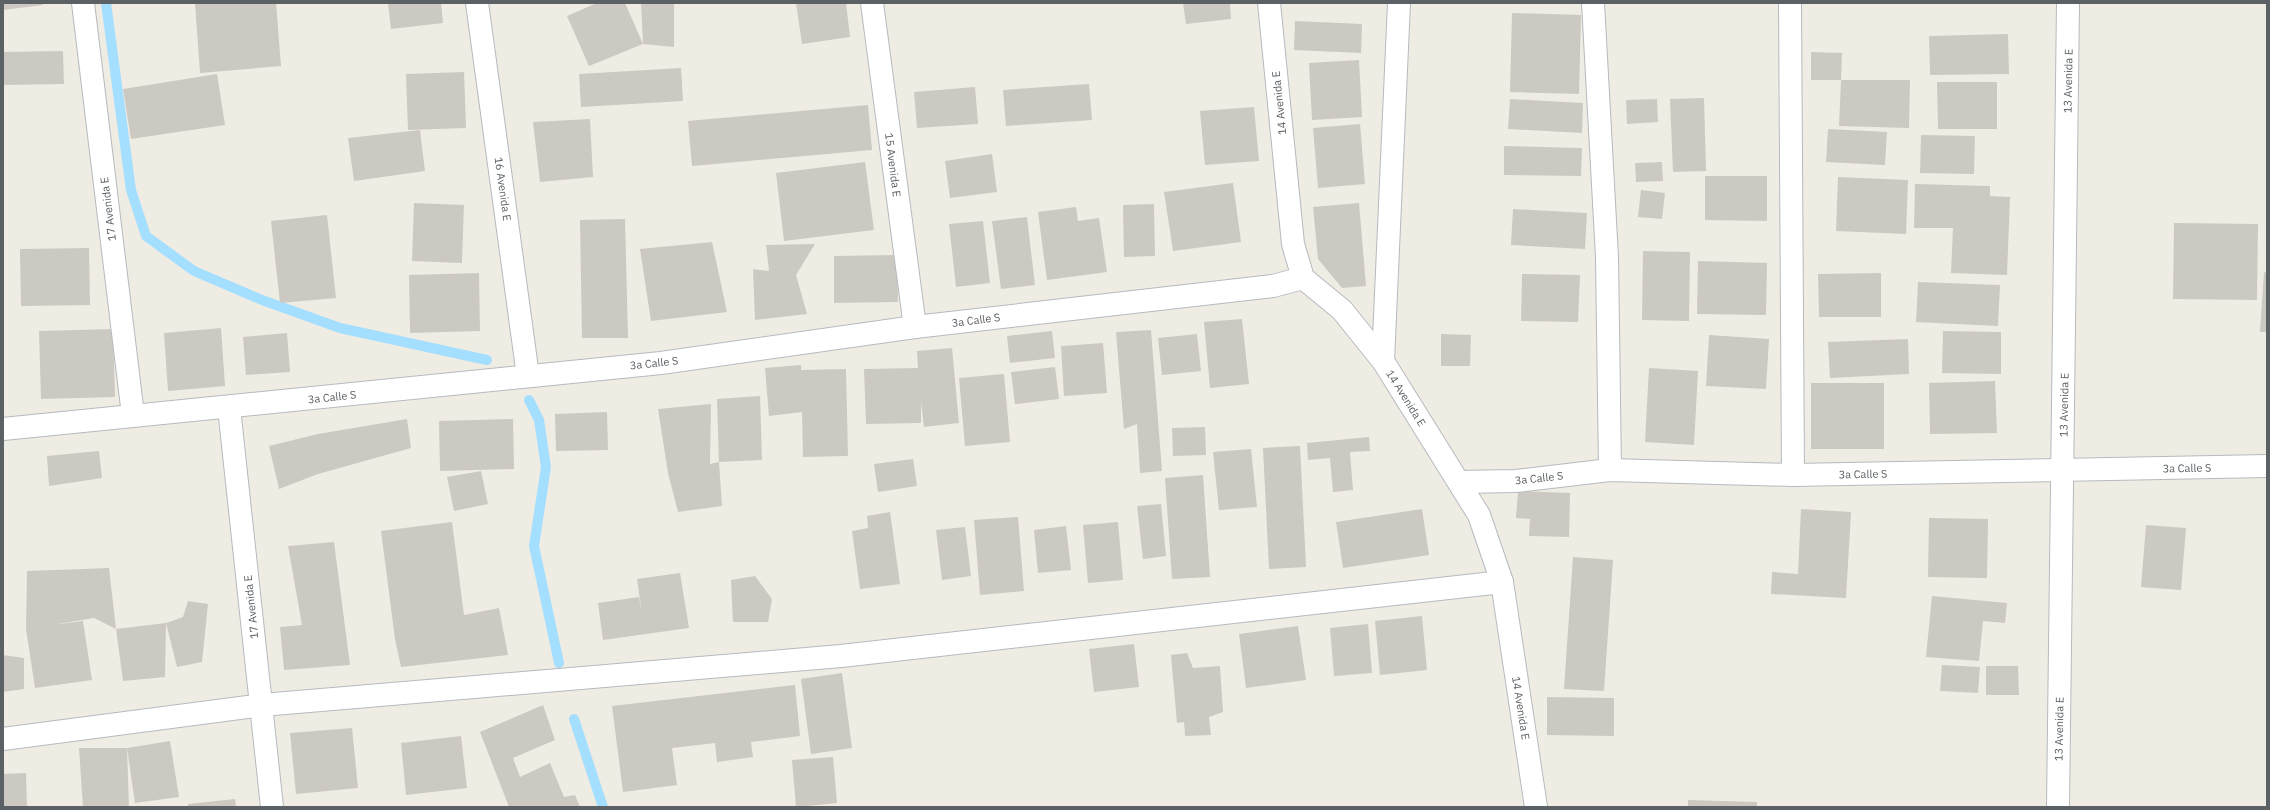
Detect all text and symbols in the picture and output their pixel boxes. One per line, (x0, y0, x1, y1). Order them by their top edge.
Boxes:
street label: 13 Avenida E (2060, 49, 2076, 113)
street label: 14 Avenida E (1269, 70, 1289, 136)
street label: 15 Avenida E (882, 132, 904, 198)
street label: 16 Avenida E (492, 156, 514, 222)
street label: 17 Avenida E (97, 176, 119, 242)
street label: 3a Calle S (951, 310, 1001, 330)
street label: 3a Calle S (629, 353, 679, 373)
street label: 14 Avenida E (1383, 367, 1429, 429)
street label: 13 Avenida E (2056, 373, 2072, 437)
street label: 3a Calle S (307, 387, 357, 407)
street label: 3a Calle S (2163, 461, 2211, 475)
street label: 3a Calle S (1839, 467, 1887, 481)
street label: 3a Calle S (1514, 468, 1564, 488)
street label: 17 Avenida E (241, 574, 261, 640)
street label: 14 Avenida E (1509, 675, 1533, 741)
street label: 13 Avenida E (2051, 697, 2067, 761)

